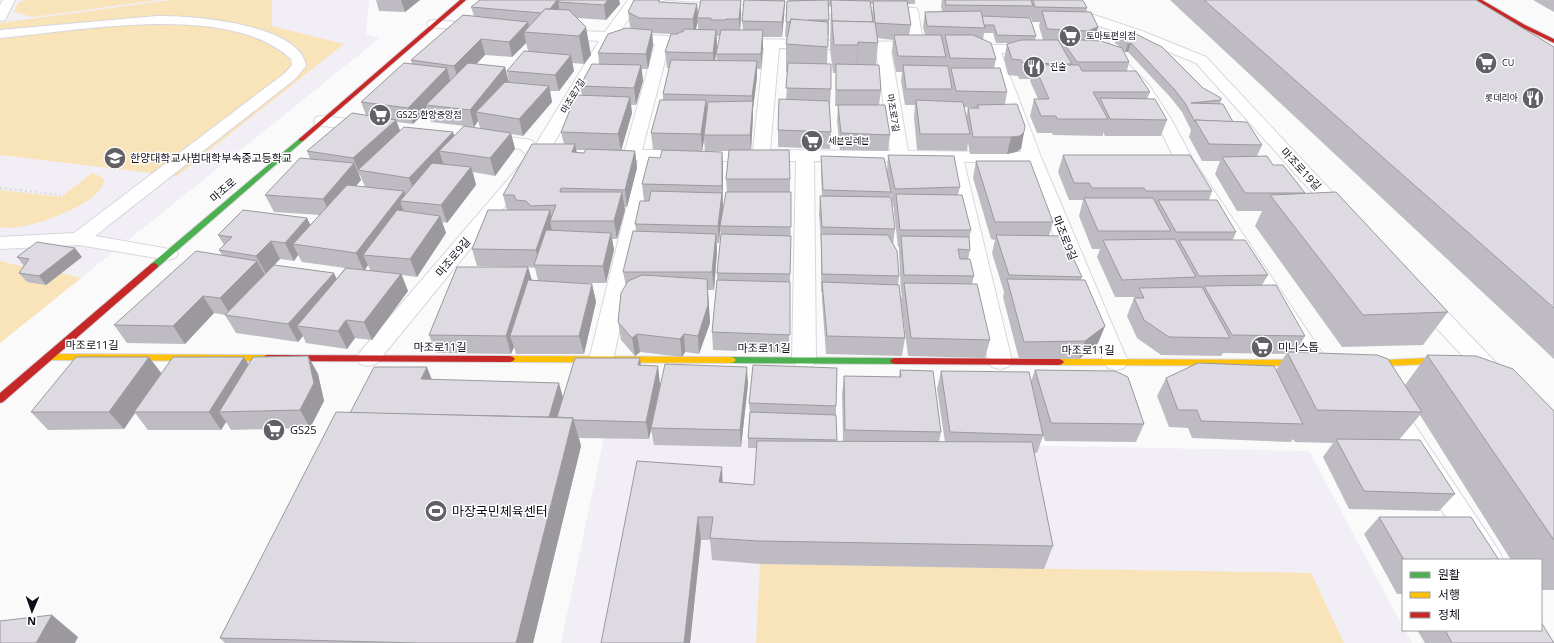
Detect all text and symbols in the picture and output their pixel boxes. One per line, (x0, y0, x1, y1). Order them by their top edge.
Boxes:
supermarket icon: 토마토편의점 (1057, 23, 1083, 49)
place label: 토마토편의점 (1086, 29, 1136, 42)
supermarket icon: CU (1473, 50, 1499, 76)
restaurant icon: 진술 (1021, 54, 1047, 80)
place label: CU (1502, 56, 1514, 69)
place label: 진술 (1050, 60, 1067, 73)
street label: 마조로7길 (557, 76, 588, 115)
restaurant icon: 롯데리아 (1520, 85, 1546, 111)
place label: 롯데리아 (1485, 91, 1518, 104)
street label: 마조로7길 (884, 93, 903, 133)
supermarket icon: GS25 한양중앙점 (367, 102, 393, 128)
place label: GS25 한양중앙점 (396, 108, 462, 121)
supermarket icon: 세븐일레븐 (799, 128, 825, 154)
place label: 세븐일레븐 (828, 134, 869, 147)
street label: 마조로19길 (1278, 144, 1325, 193)
school or university icon: 한양대학교사범대학부속중고등학교 (102, 145, 128, 171)
place label: 한양대학교사범대학부속중고등학교 (130, 150, 292, 165)
street label: 마조로 (206, 174, 239, 205)
street label: 마조로9길 (1050, 213, 1081, 262)
street label: 마조로9길 (432, 234, 473, 279)
supermarket icon: 미니스톱 (1249, 334, 1275, 360)
street label: 마조로11길 (65, 337, 119, 352)
street label: 마조로11길 (413, 339, 467, 354)
place label: 미니스톱 (1278, 339, 1318, 354)
street label: 마조로11길 (737, 340, 791, 355)
street label: 마조로11길 (1061, 342, 1115, 357)
supermarket icon: GS25 (261, 417, 287, 443)
place label: GS25 (290, 422, 317, 437)
sports icon: 마장국민체육센터 (423, 498, 449, 524)
place label: 마장국민체육센터 (452, 502, 548, 520)
legend (1402, 559, 1542, 631)
text: 원활 (1438, 566, 1460, 583)
text: 서행 (1438, 586, 1460, 603)
north arrow (12, 591, 52, 631)
text: 정체 (1438, 606, 1460, 623)
text: N (27, 614, 36, 629)

